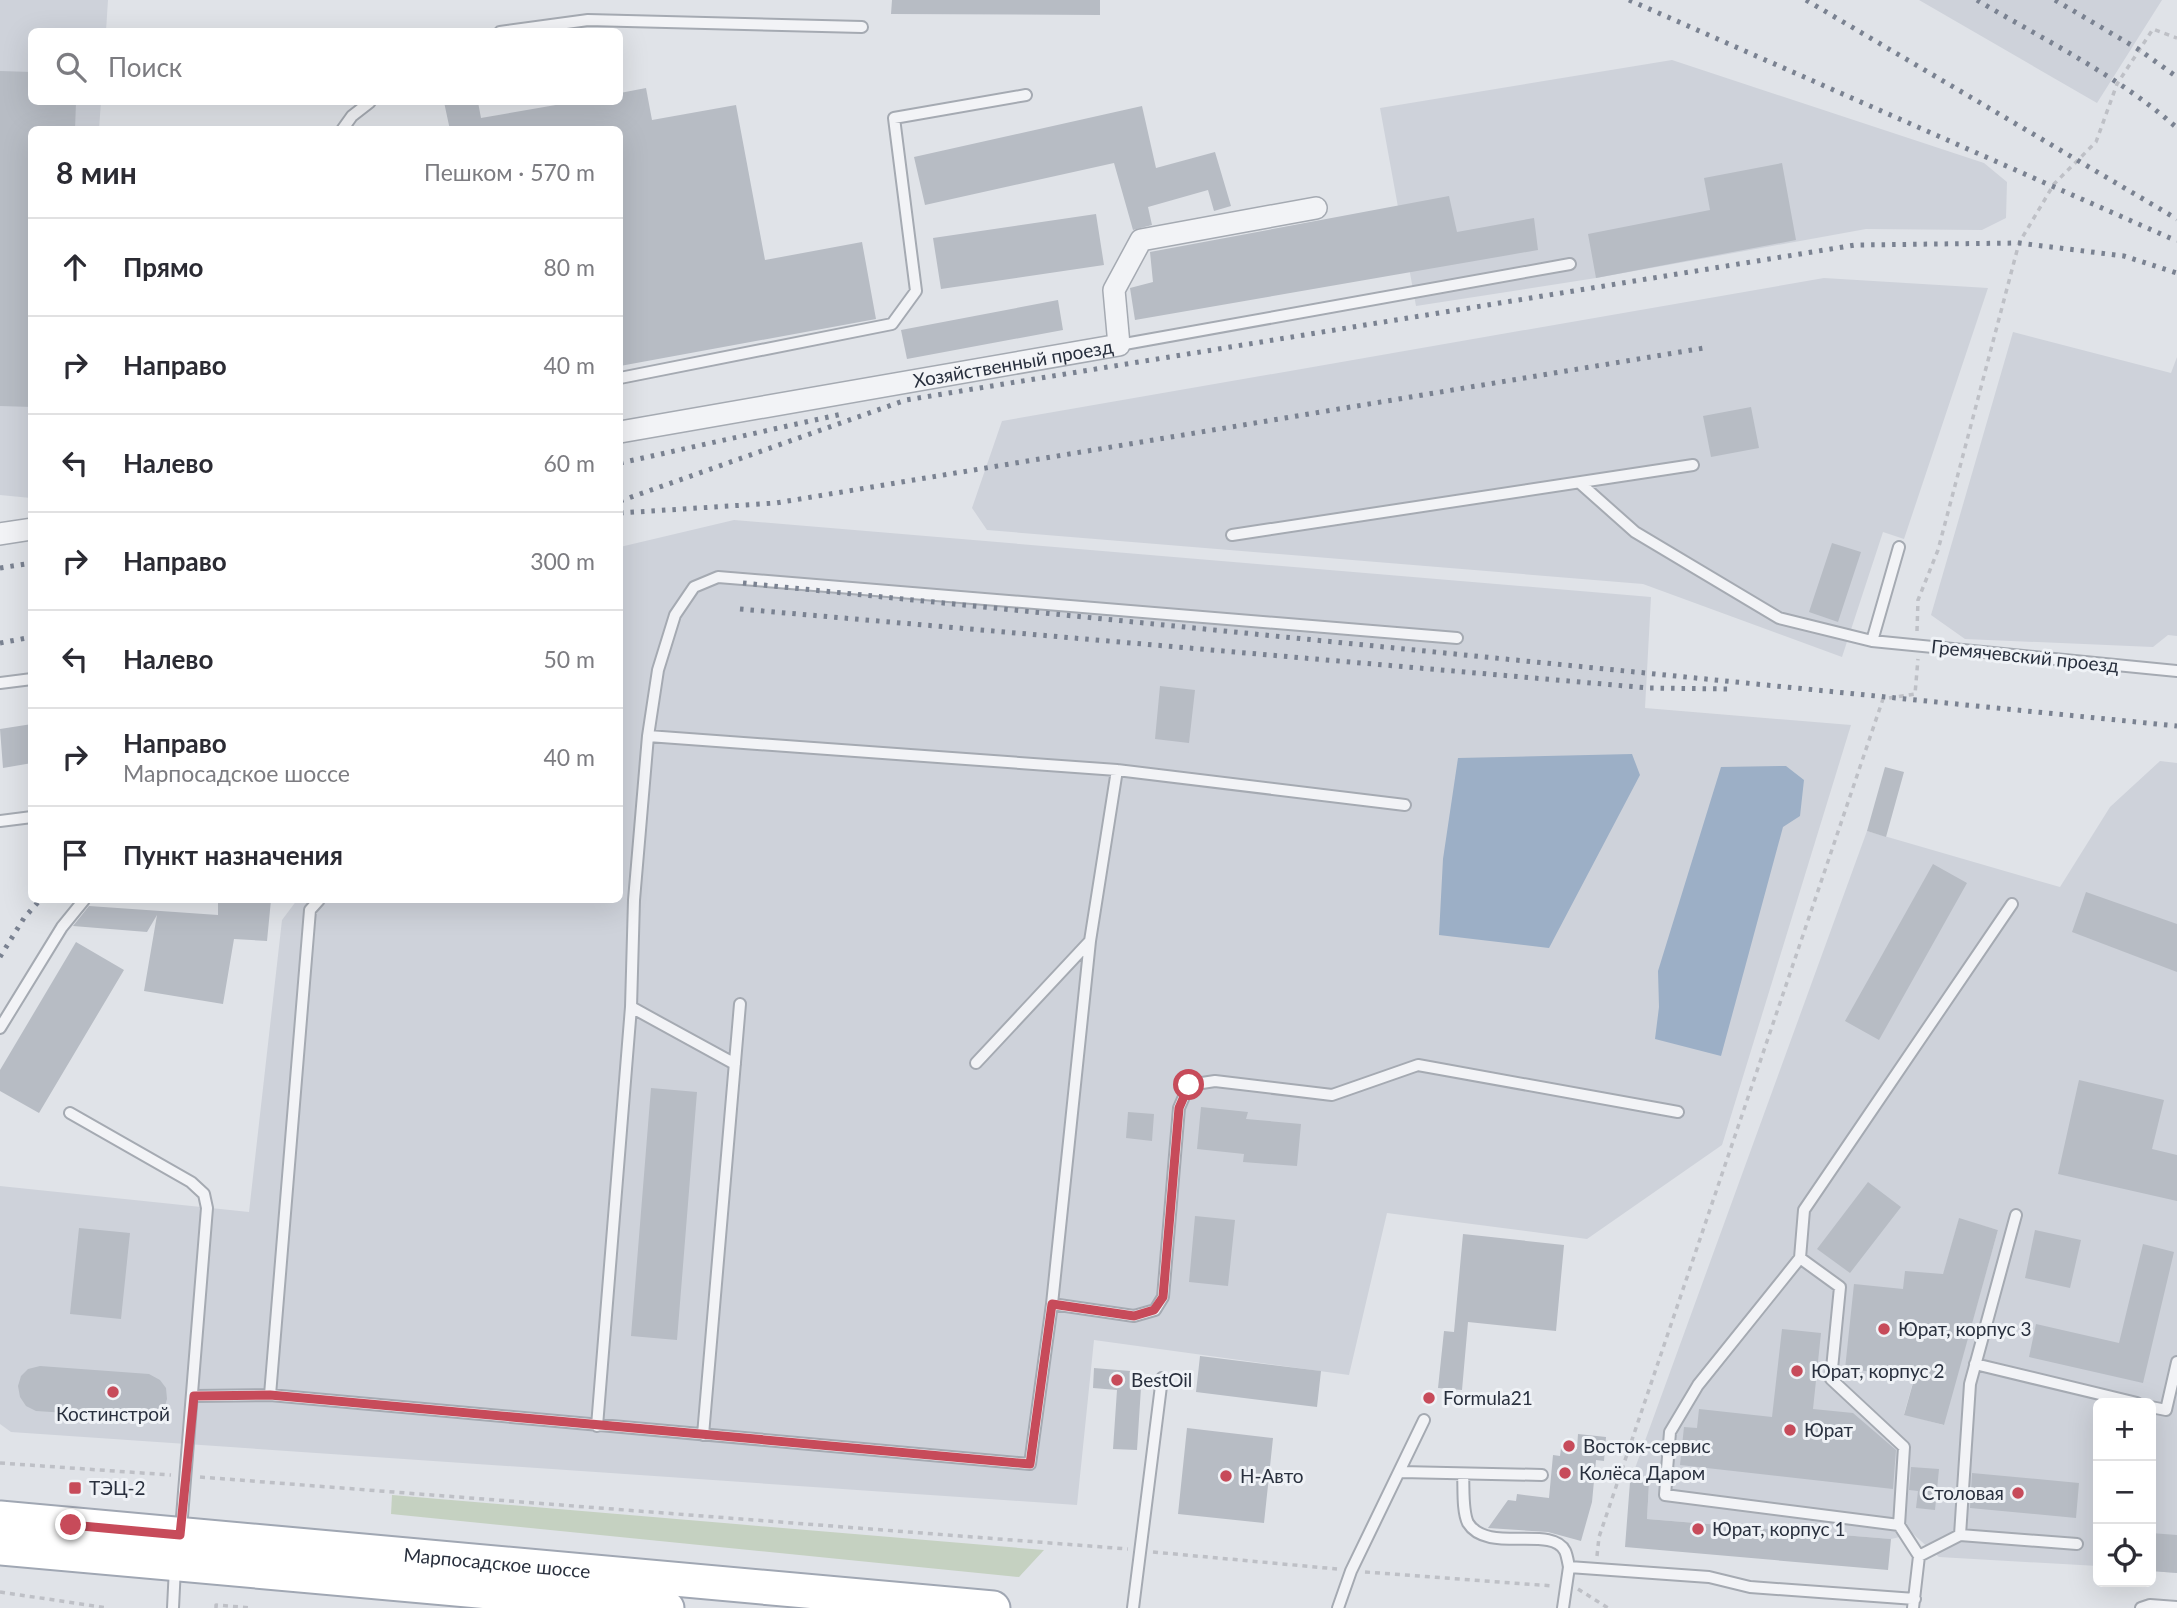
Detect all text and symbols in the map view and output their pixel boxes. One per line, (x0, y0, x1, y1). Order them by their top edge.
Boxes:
search box (28, 28, 623, 105)
icon: search (52, 48, 90, 86)
text: Поиск (108, 51, 182, 83)
text: 8 мин (56, 154, 137, 190)
text: Пешком · 570 m (424, 158, 595, 186)
icon: ahead (56, 248, 94, 286)
text: Прямо (123, 251, 204, 283)
text: 80 m (544, 253, 595, 281)
street label: Хозяйственный проезд (911, 334, 1115, 392)
icon: right (56, 346, 94, 384)
text: Направо (123, 349, 227, 381)
text: 40 m (544, 351, 595, 379)
icon: left (56, 444, 94, 482)
text: Налево (123, 447, 213, 479)
text: 60 m (544, 449, 595, 477)
icon: right (56, 542, 94, 580)
text: Направо (123, 545, 227, 577)
text: 300 m (530, 547, 595, 575)
street label: Гремячевский проезд (1930, 634, 2120, 677)
icon: left (56, 640, 94, 678)
text: Налево (123, 643, 213, 675)
text: 50 m (544, 645, 595, 673)
text: Направо (123, 727, 227, 759)
icon: right (56, 738, 94, 776)
text: 40 m (544, 743, 595, 771)
text: Марпосадское шоссе (123, 759, 350, 787)
icon: arrive (56, 836, 94, 874)
text: Пункт назначения (123, 839, 343, 871)
route start (1173, 1069, 1204, 1100)
place label: Юрат, корпус 3 (1898, 1317, 2032, 1340)
marker: Юрат, корпус 3 (1876, 1321, 1892, 1337)
place label: Юрат, корпус 2 (1811, 1359, 1945, 1382)
marker: Юрат, корпус 2 (1789, 1363, 1805, 1379)
place label: BestOil (1131, 1368, 1192, 1391)
marker: BestOil (1109, 1372, 1125, 1388)
marker: Костинстрой (105, 1384, 121, 1400)
place label: Formula21 (1443, 1386, 1533, 1409)
marker: Formula21 (1421, 1390, 1437, 1406)
map controls (2093, 1398, 2156, 1587)
button: + (2093, 1398, 2156, 1461)
place label: Костинстрой (56, 1402, 170, 1425)
place label: Юрат (1804, 1418, 1853, 1441)
marker: Юрат (1782, 1422, 1798, 1438)
place label: Восток-сервис (1583, 1434, 1711, 1457)
marker: Восток-сервис (1561, 1438, 1577, 1454)
place label: Колёса Даром (1579, 1461, 1705, 1484)
button: − (2093, 1461, 2156, 1524)
place label: Н-Авто (1240, 1464, 1304, 1487)
marker: Колёса Даром (1557, 1465, 1573, 1481)
marker: Н-Авто (1218, 1468, 1234, 1484)
place label: ТЭЦ-2 (89, 1476, 146, 1499)
marker: ТЭЦ-2 (67, 1480, 83, 1496)
place label: Столовая (1922, 1481, 2004, 1504)
marker: Столовая (2010, 1485, 2026, 1501)
route end (55, 1509, 86, 1540)
place label: Юрат, корпус 1 (1712, 1517, 1846, 1540)
marker: Юрат, корпус 1 (1690, 1521, 1706, 1537)
button: locate (2093, 1524, 2156, 1587)
street label: Марпосадское шоссе (403, 1543, 591, 1582)

